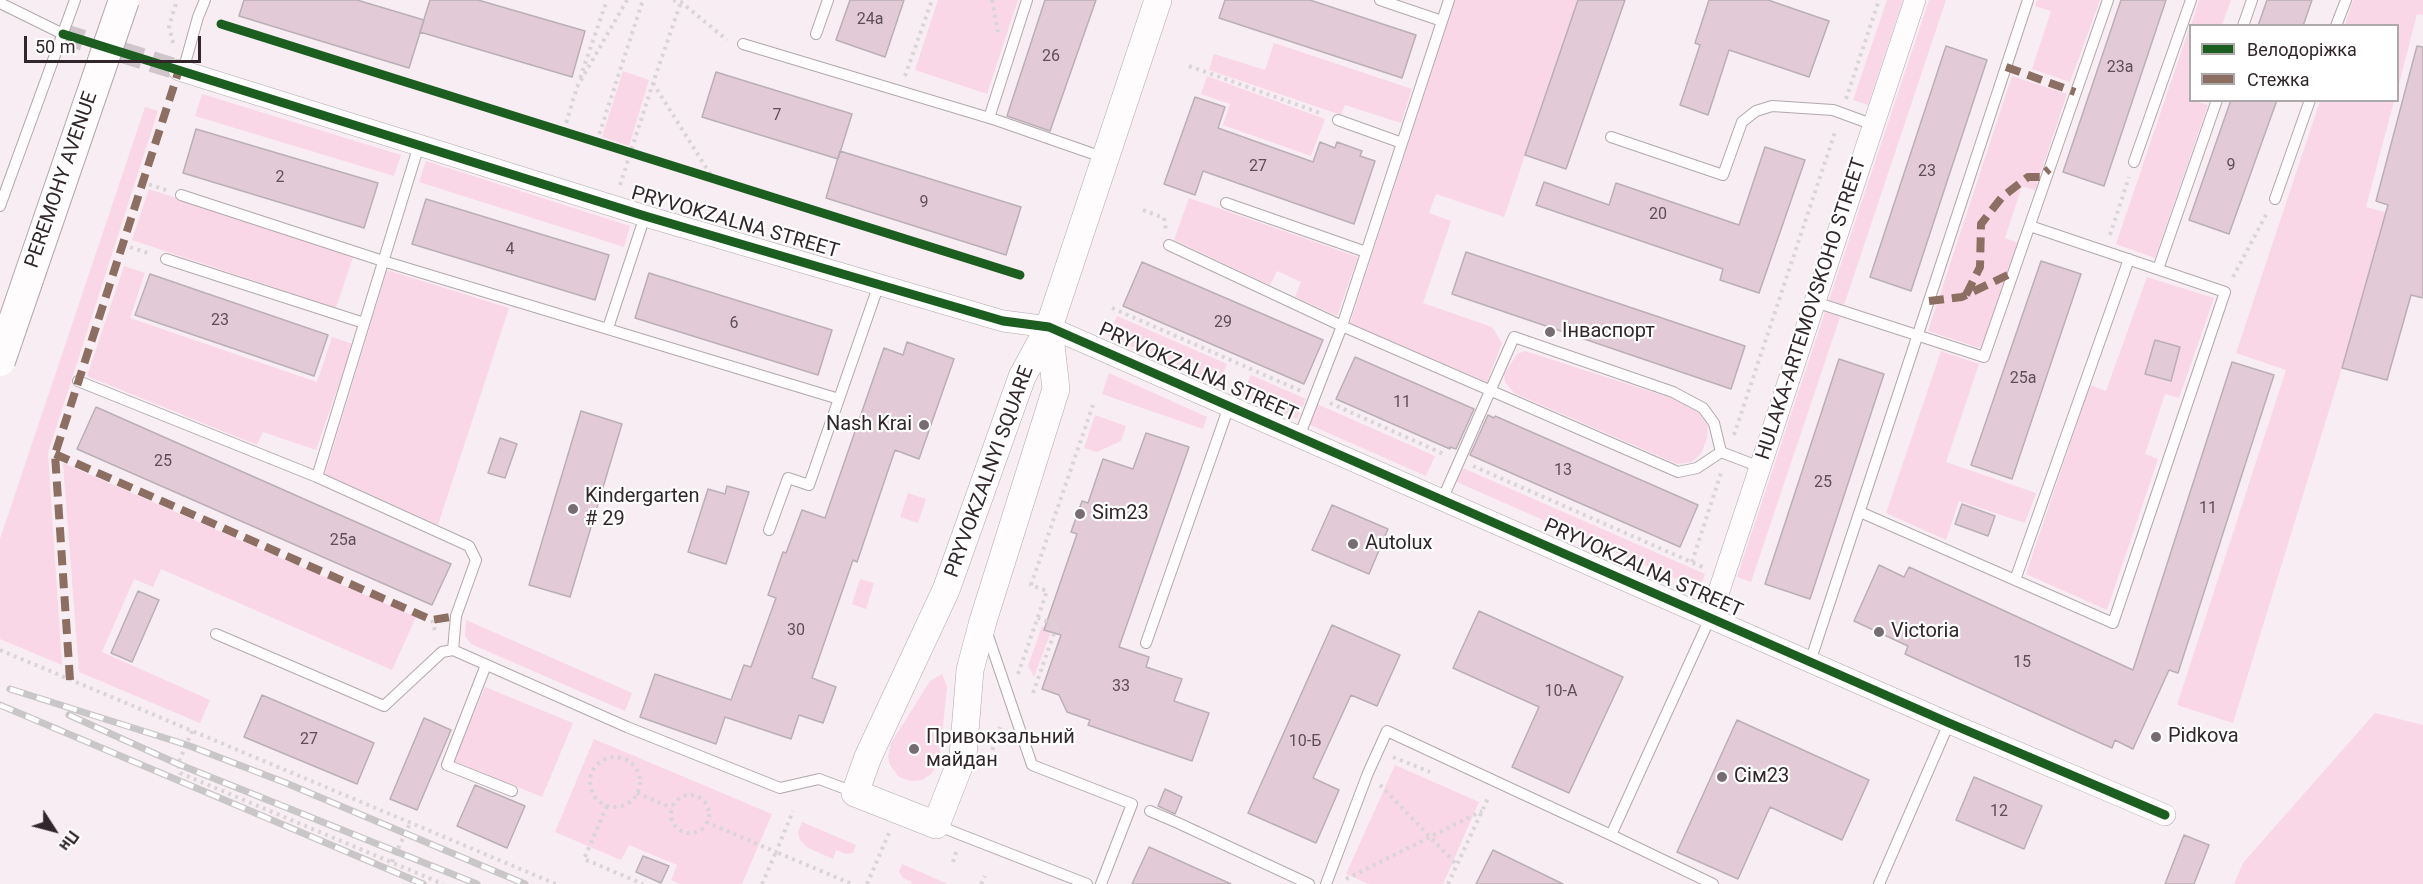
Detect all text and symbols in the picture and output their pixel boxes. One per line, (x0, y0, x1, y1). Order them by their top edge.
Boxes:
house number: 24а (857, 10, 883, 30)
scale bar (27, 24, 204, 62)
legend (2189, 24, 2399, 102)
text: 50 m (35, 36, 75, 57)
text: Велодоріжка (2247, 39, 2357, 60)
house number: 26 (1042, 47, 1060, 67)
house number: 23а (2107, 58, 2133, 78)
text: Стежка (2247, 69, 2310, 90)
street label: PEREMOHY AVENUE (21, 89, 103, 271)
house number: 7 (773, 106, 781, 126)
street label: HULAKA-ARTEMOVSKOHO STREET (1752, 155, 1872, 463)
house number: 9 (2227, 156, 2235, 176)
house number: 27 (1249, 157, 1267, 177)
house number: 23 (1918, 162, 1936, 182)
house number: 2 (276, 168, 284, 188)
street label: PRYVOKZALNA STREET (628, 182, 842, 264)
house number: 9 (920, 193, 928, 213)
house number: 20 (1649, 205, 1667, 225)
house number: 4 (506, 240, 514, 260)
house number: 23 (211, 311, 229, 331)
house number: 29 (1214, 313, 1232, 333)
house number: 6 (730, 314, 738, 334)
street label: PRYVOKZALNA STREET (1095, 318, 1301, 428)
place label: Інваспорт (1562, 320, 1655, 344)
marker: Інваспорт (1543, 325, 1557, 339)
street label: PRYVOKZALNYI SQUARE (941, 363, 1039, 581)
house number: 25а (2010, 369, 2036, 389)
house number: 11 (1393, 393, 1411, 413)
place label: Nash Krai (826, 413, 912, 437)
marker: Nash Krai (917, 418, 931, 432)
house number: 25 (154, 452, 172, 472)
house number: 13 (1554, 461, 1572, 481)
house number: 25 (1814, 473, 1832, 493)
place label: Kindergarten # 29 (585, 485, 700, 532)
house number: 11 (2199, 499, 2217, 519)
marker: Kindergarten # 29 (566, 502, 580, 516)
place label: Sim23 (1092, 502, 1149, 526)
marker: Sim23 (1073, 507, 1087, 521)
street label: PRYVOKZALNA STREET (1540, 514, 1746, 624)
house number: 25а (330, 531, 356, 551)
place label: Autolux (1365, 532, 1433, 556)
marker: Autolux (1346, 537, 1360, 551)
place label: Victoria (1891, 620, 1959, 644)
house number: 30 (787, 621, 805, 641)
marker: Victoria (1872, 625, 1886, 639)
house number: 15 (2013, 653, 2031, 673)
house number: 33 (1112, 677, 1130, 697)
house number: 10-А (1545, 682, 1577, 702)
place label: Pidkova (2168, 725, 2239, 749)
place label: Привокзальний майдан (926, 726, 1075, 773)
house number: 27 (300, 730, 318, 750)
marker: Pidkova (2149, 730, 2163, 744)
house number: 10-Б (1289, 732, 1321, 752)
marker: Привокзальний майдан (907, 742, 921, 756)
place label: Сім23 (1734, 765, 1789, 789)
marker: Сім23 (1715, 770, 1729, 784)
north arrow (24, 800, 84, 860)
house number: 12 (1990, 802, 2008, 822)
text: Пн (55, 827, 83, 855)

